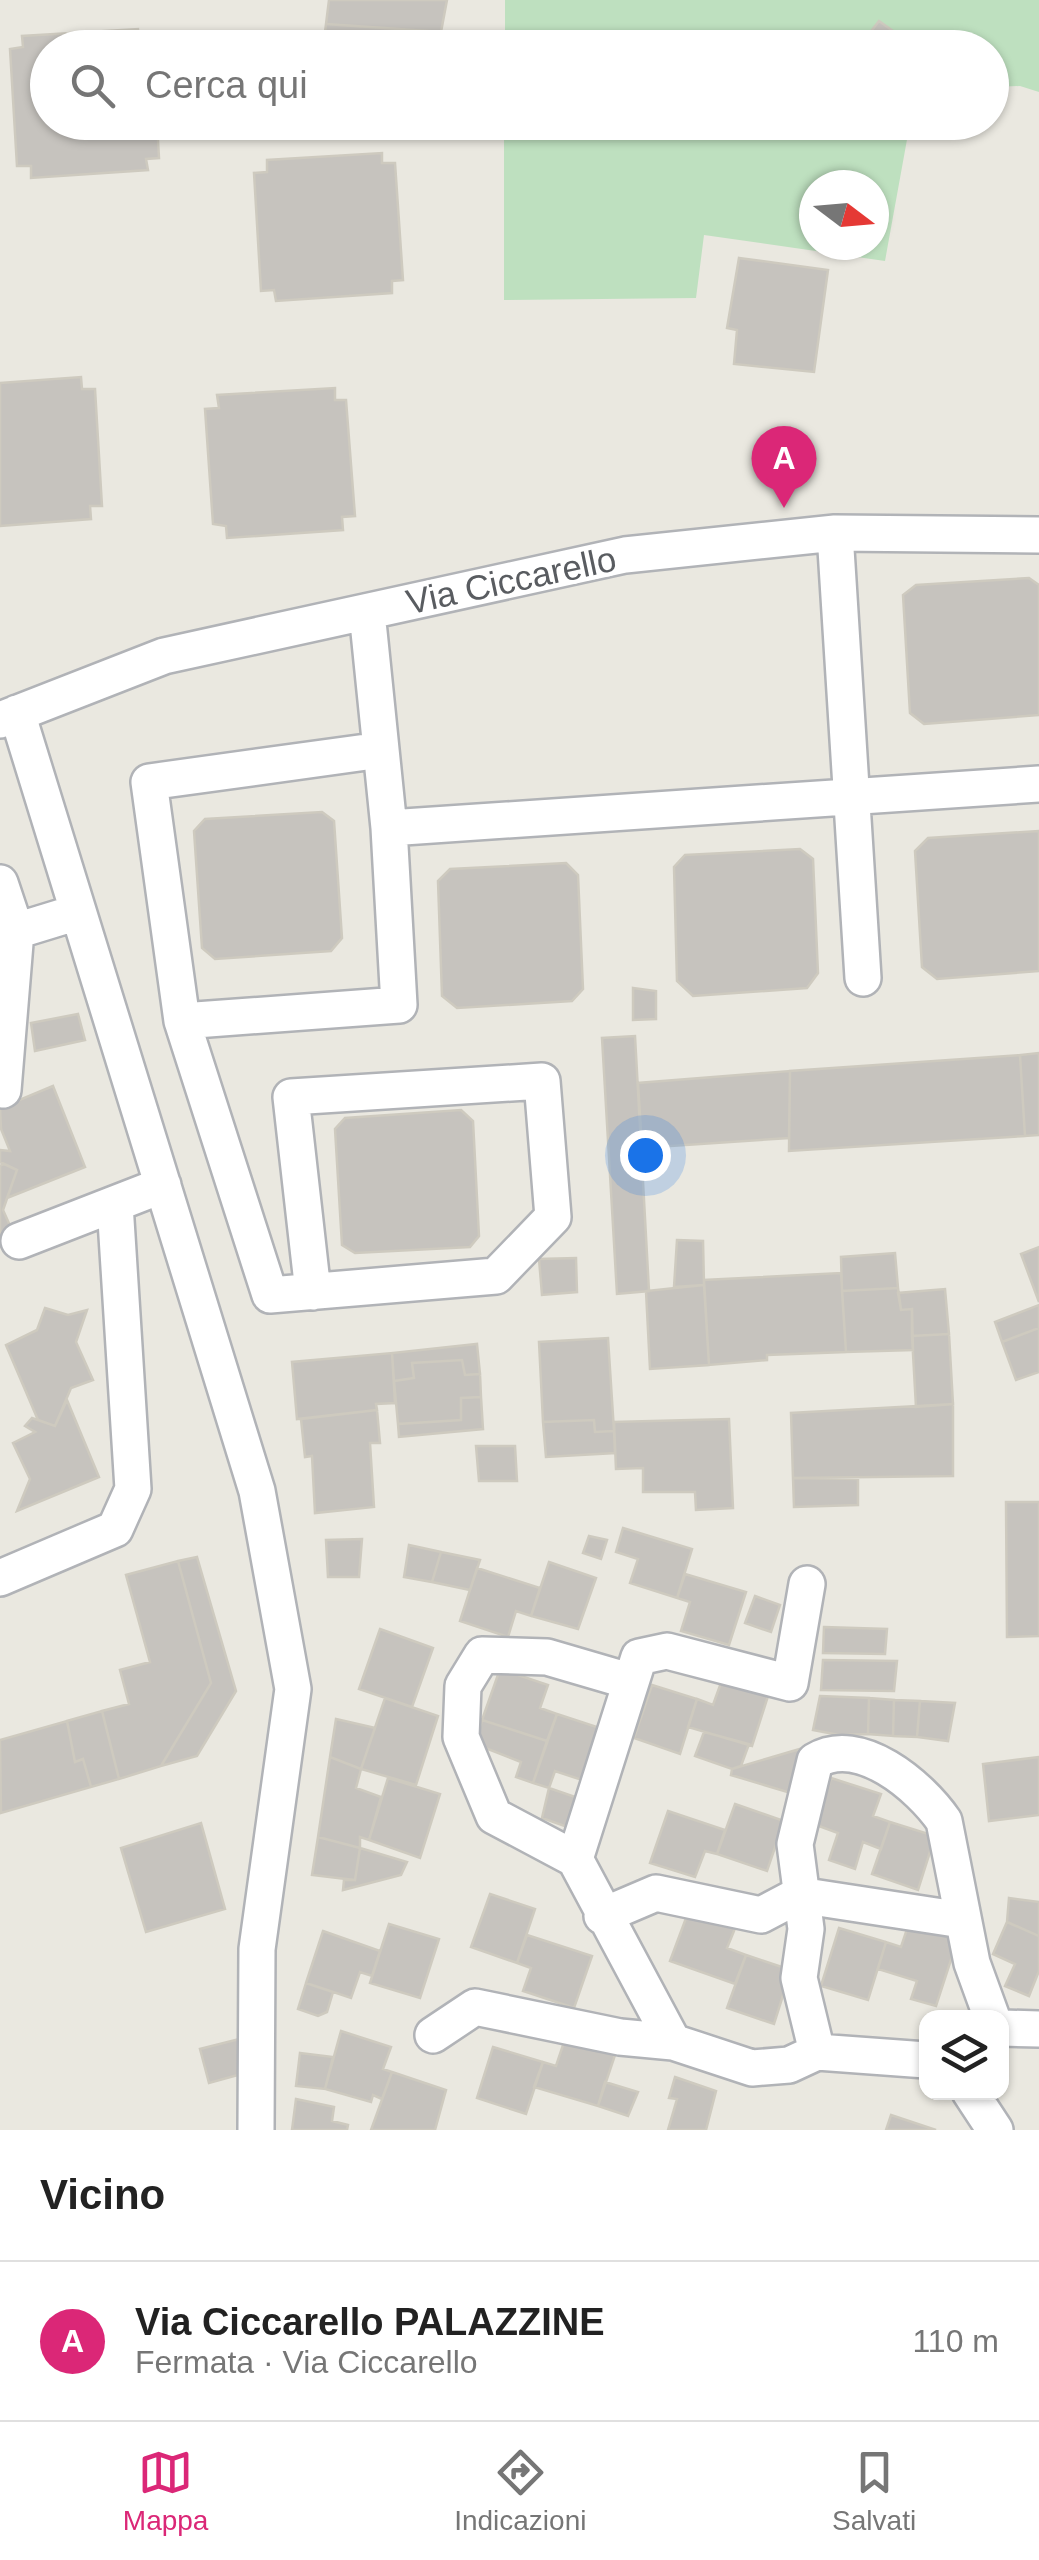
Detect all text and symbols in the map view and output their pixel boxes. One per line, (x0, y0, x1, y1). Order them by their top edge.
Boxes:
search box (30, 30, 1009, 140)
icon: search (65, 58, 120, 113)
text: Cerca qui (145, 64, 308, 106)
north arrow (799, 170, 889, 260)
pin: A (752, 426, 816, 508)
street label: Via Ciccarello (403, 539, 619, 621)
your location (620, 1130, 671, 1181)
map controls (919, 2010, 1009, 2100)
button: layers (919, 2010, 1009, 2100)
text: Vicino (40, 2171, 165, 2218)
text: Via Ciccarello PALAZZINE (135, 2301, 605, 2343)
text: A (61, 2323, 84, 2359)
text: 110 m (912, 2323, 999, 2359)
text: Fermata · Via Ciccarello (135, 2344, 478, 2380)
tab: Mappa (123, 2445, 208, 2537)
tab: Indicazioni (454, 2445, 586, 2537)
tab: Salvati (832, 2445, 916, 2537)

